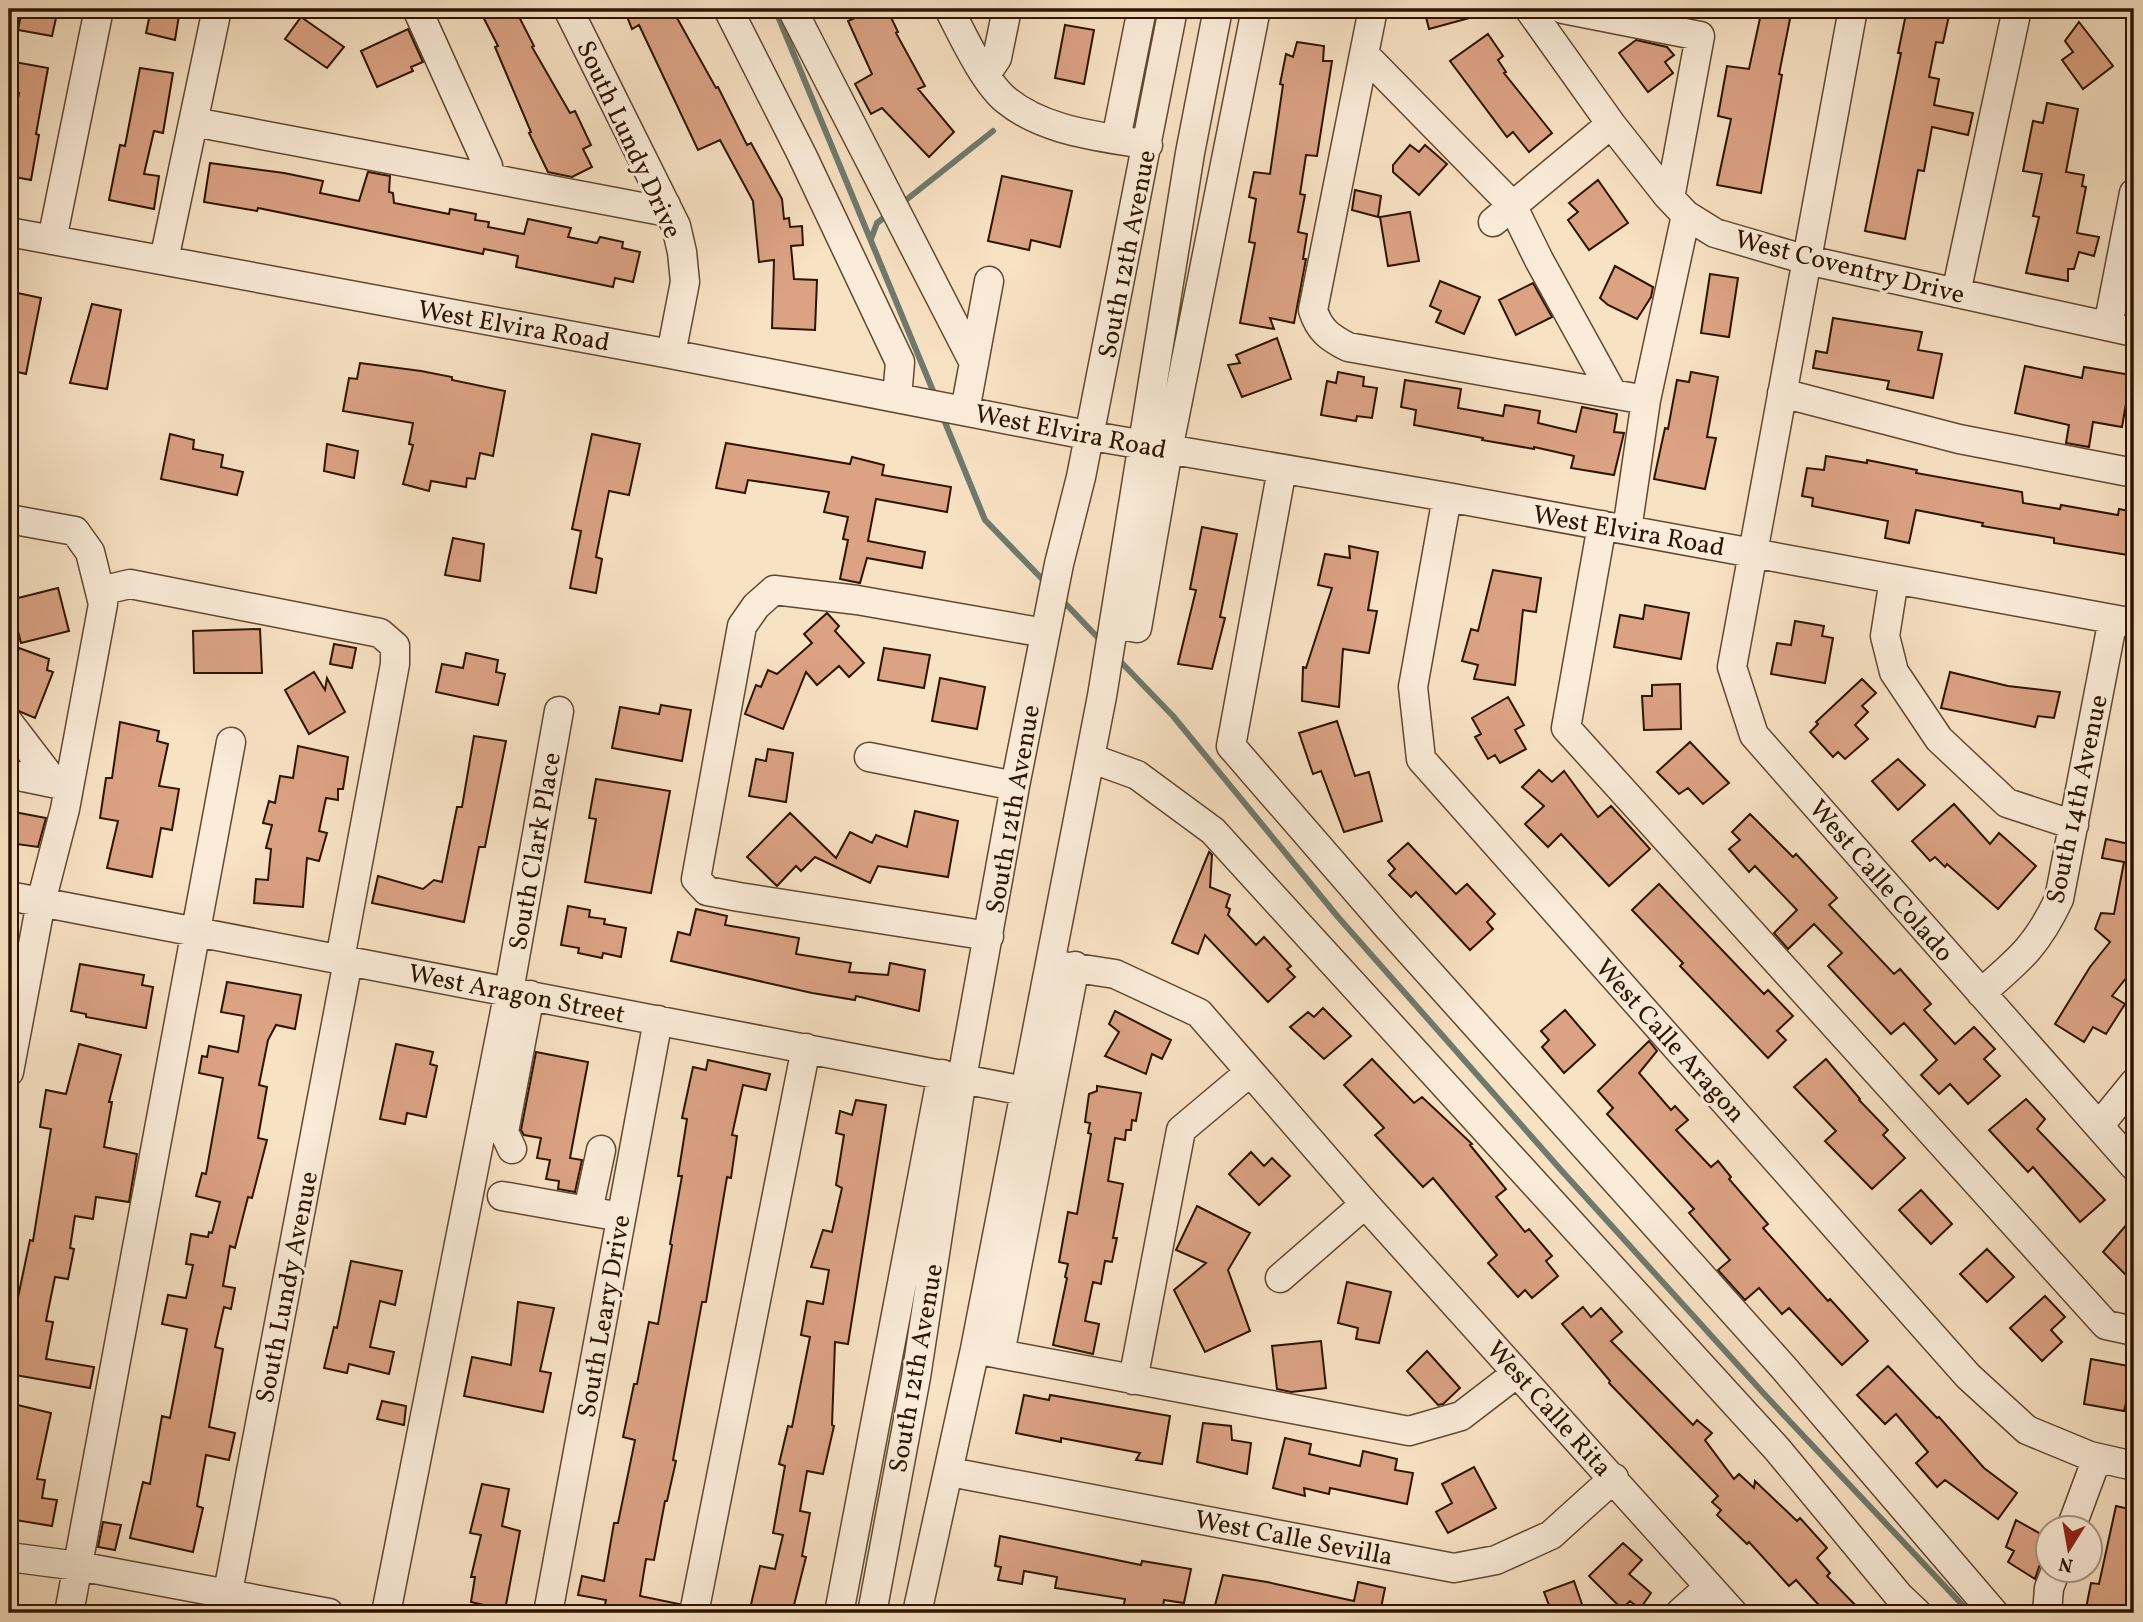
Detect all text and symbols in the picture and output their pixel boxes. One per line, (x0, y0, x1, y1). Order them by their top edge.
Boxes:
street label: South Lundy Drive (567, 35, 690, 244)
street label: South 12th Avenue (1090, 147, 1166, 362)
street label: West Coventry Drive (1731, 222, 1968, 314)
street label: West Elvira Road (415, 292, 613, 362)
street label: West Elvira Road (972, 397, 1170, 469)
street label: West Elvira Road (1530, 497, 1728, 567)
street label: South 14th Avenue (2038, 691, 2118, 907)
street label: South 12th Avenue (978, 702, 1050, 917)
street label: South Clark Place (501, 750, 571, 953)
street label: West Calle Colado (1800, 792, 1961, 970)
street label: West Calle Aragon (1586, 951, 1753, 1131)
street label: West Aragon Street (405, 956, 628, 1034)
street label: South Lundy Avenue (248, 1168, 328, 1406)
street label: South Leary Drive (569, 1212, 641, 1421)
street label: South 12th Avenue (881, 1261, 953, 1476)
street label: West Calle Rita (1477, 1333, 1620, 1485)
street label: West Calle Sevilla (1191, 1502, 1396, 1576)
north arrow (2035, 1514, 2104, 1584)
text: N (2057, 1550, 2075, 1578)

